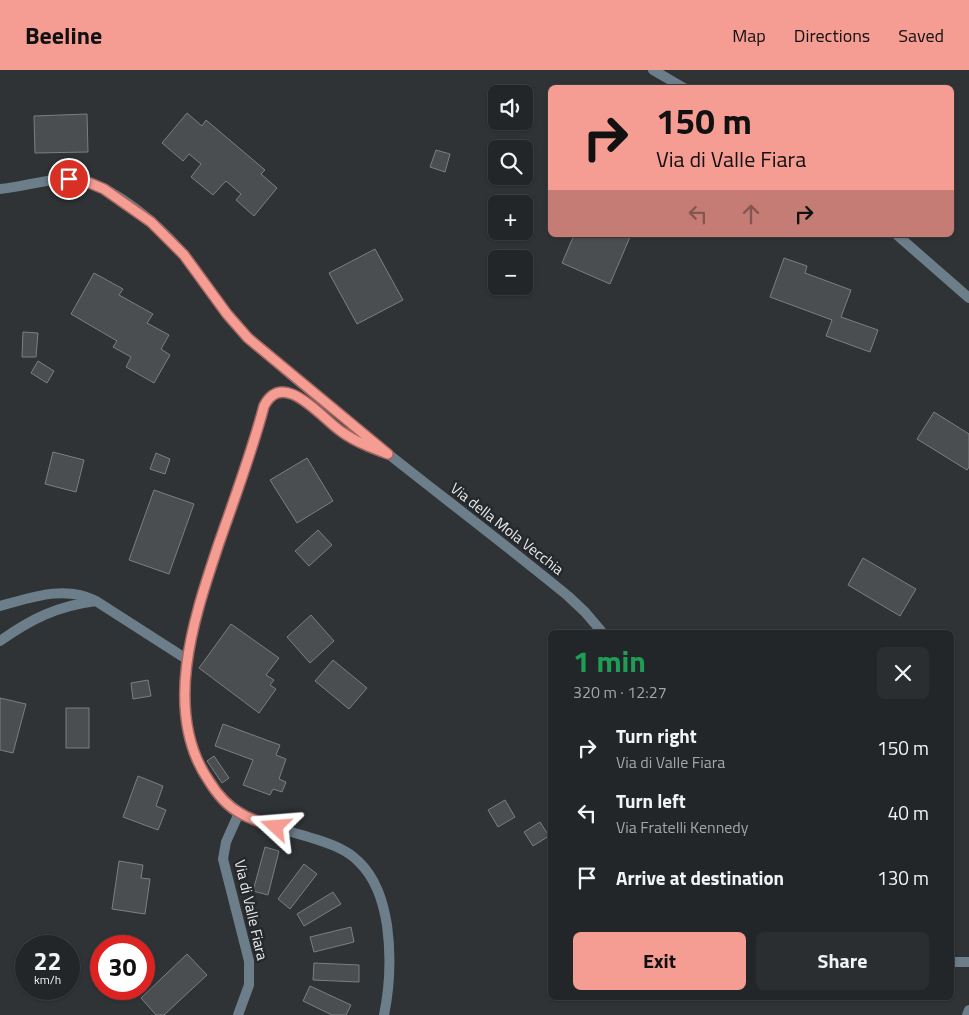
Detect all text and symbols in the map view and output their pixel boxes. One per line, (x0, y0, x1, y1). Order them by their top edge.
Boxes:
text: Beeline (25, 17, 102, 53)
text: Map (732, 22, 766, 49)
text: Directions (794, 22, 870, 49)
text: Saved (898, 22, 944, 49)
map controls (488, 85, 533, 295)
button: sound (488, 85, 533, 130)
text: 150 m (656, 94, 752, 148)
icon: right (573, 105, 638, 170)
button: search (488, 140, 533, 185)
text: Via di Valle Fiara (656, 142, 806, 176)
pin (48, 158, 90, 200)
icon: arrive (55, 165, 83, 193)
button: + (488, 195, 533, 240)
icon: left (684, 200, 712, 228)
icon: ahead (737, 200, 765, 228)
icon: right (790, 200, 818, 228)
button: − (488, 250, 533, 295)
street label: Via della Mola Vecchia (446, 477, 569, 581)
text: 1 min (573, 638, 646, 684)
button: close (877, 647, 929, 699)
text: 320 m · 12:27 (573, 680, 667, 704)
text: Turn right (616, 721, 697, 750)
text: 150 m (877, 733, 929, 762)
icon: right (573, 734, 601, 762)
text: Via di Valle Fiara (616, 750, 725, 774)
text: Turn left (616, 786, 686, 815)
text: 40 m (888, 798, 929, 827)
icon: left (573, 799, 601, 827)
position arrow (249, 800, 301, 852)
text: Via Fratelli Kennedy (616, 815, 749, 839)
street label: Via di Valle Fiara (229, 857, 274, 963)
text: Arrive at destination (616, 863, 784, 892)
text: 130 m (877, 863, 929, 892)
icon: arrive (573, 864, 601, 892)
button: Exit (573, 932, 746, 990)
button: Share (756, 932, 929, 990)
speed limit sign: 30 (90, 935, 155, 1000)
text: 22 (33, 942, 62, 980)
text: km/h (34, 970, 61, 989)

